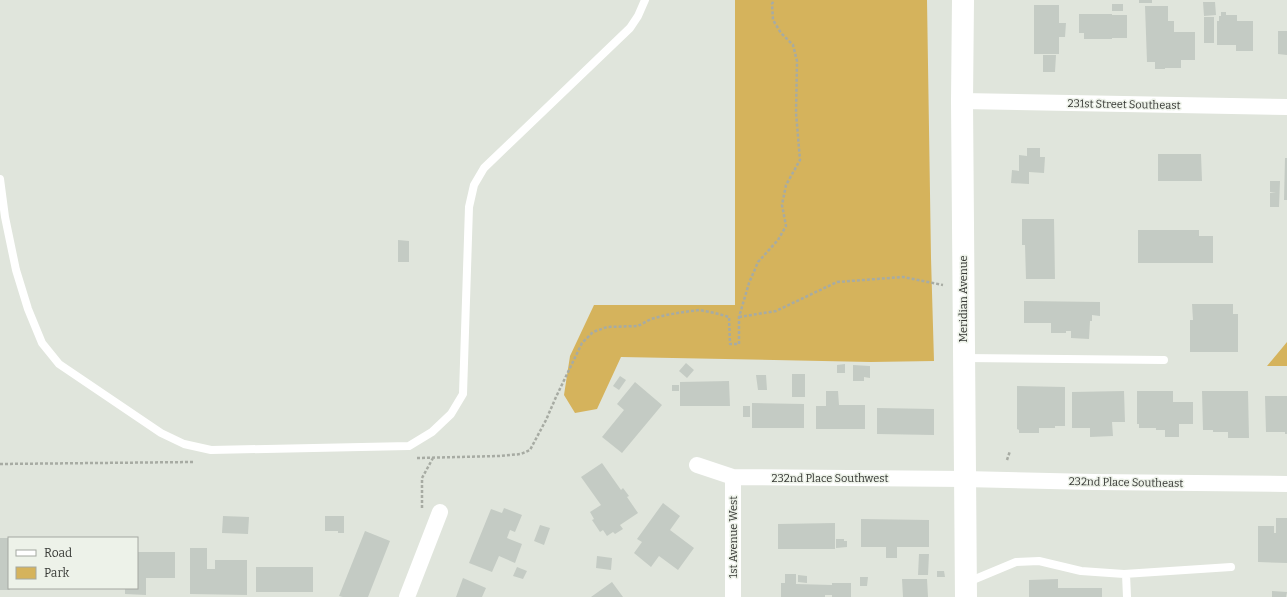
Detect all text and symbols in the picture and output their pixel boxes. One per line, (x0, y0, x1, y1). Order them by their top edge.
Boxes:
street label: 231st Street Southeast (1067, 97, 1181, 112)
street label: Meridian Avenue (957, 255, 970, 343)
street label: 232nd Place Southwest (772, 472, 888, 485)
street label: 232nd Place Southeast (1069, 475, 1183, 490)
street label: 1st Avenue West (727, 496, 740, 578)
legend (8, 537, 138, 589)
text: Road (44, 546, 72, 560)
text: Park (44, 566, 70, 580)

